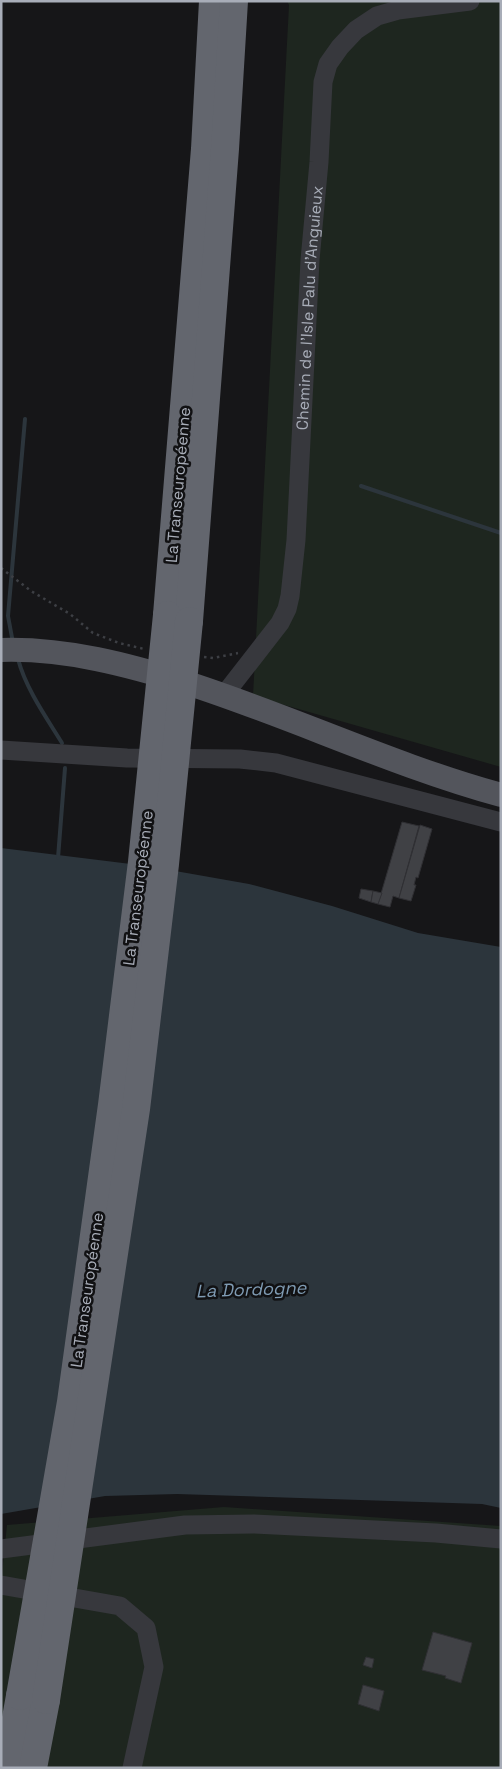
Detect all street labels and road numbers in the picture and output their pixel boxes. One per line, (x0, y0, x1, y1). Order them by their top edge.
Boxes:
street label: Chemin de l'Isle Palu d’Anguieux (291, 185, 327, 431)
street label: La Transeuropéenne (161, 406, 195, 564)
street label: La Transeuropéenne (118, 809, 158, 967)
street label: La Transeuropéenne (66, 1211, 108, 1369)

